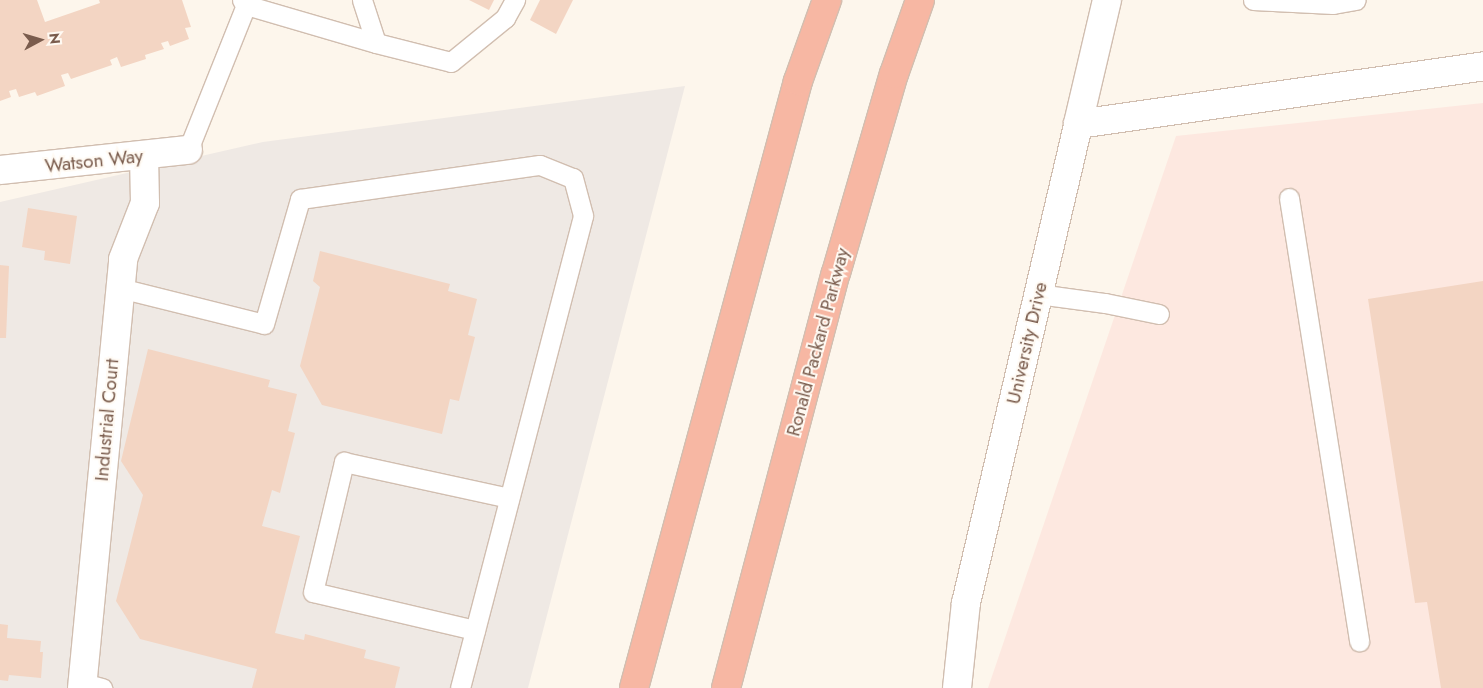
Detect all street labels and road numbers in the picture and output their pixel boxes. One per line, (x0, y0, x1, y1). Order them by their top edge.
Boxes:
street label: Watson Way (44, 145, 144, 177)
street label: Ronald Packard Parkway (782, 245, 854, 439)
street label: University Drive (1002, 280, 1052, 406)
street label: Industrial Court (90, 358, 124, 482)

